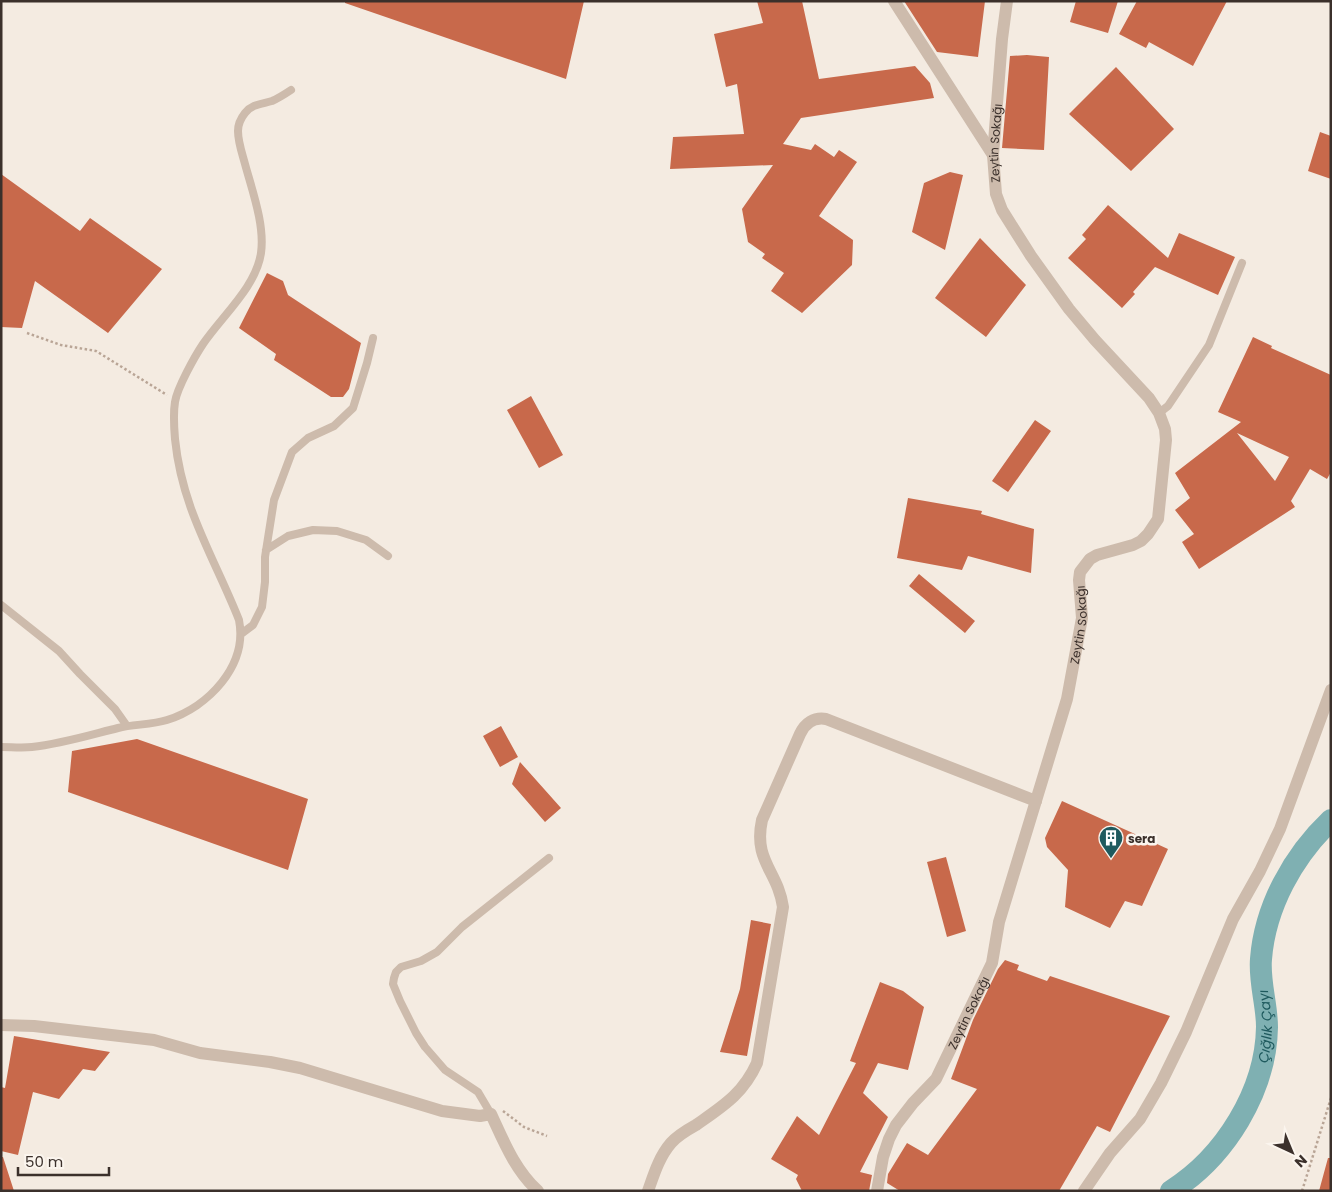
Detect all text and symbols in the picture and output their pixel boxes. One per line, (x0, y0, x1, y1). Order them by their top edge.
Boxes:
street label: Zeytin Sokağı (984, 103, 1005, 183)
street label: Zeytin Sokağı (1065, 585, 1091, 665)
building icon: sera (1098, 825, 1124, 859)
place label: sera (1128, 830, 1155, 847)
street label: Zeytin Sokağı (943, 973, 993, 1052)
water label: Çığlık Çayı (1253, 988, 1277, 1065)
north arrow (1267, 1127, 1317, 1177)
scale bar (18, 1144, 109, 1176)
text: 50 m (25, 1151, 63, 1172)
text: N (1290, 1151, 1312, 1172)

